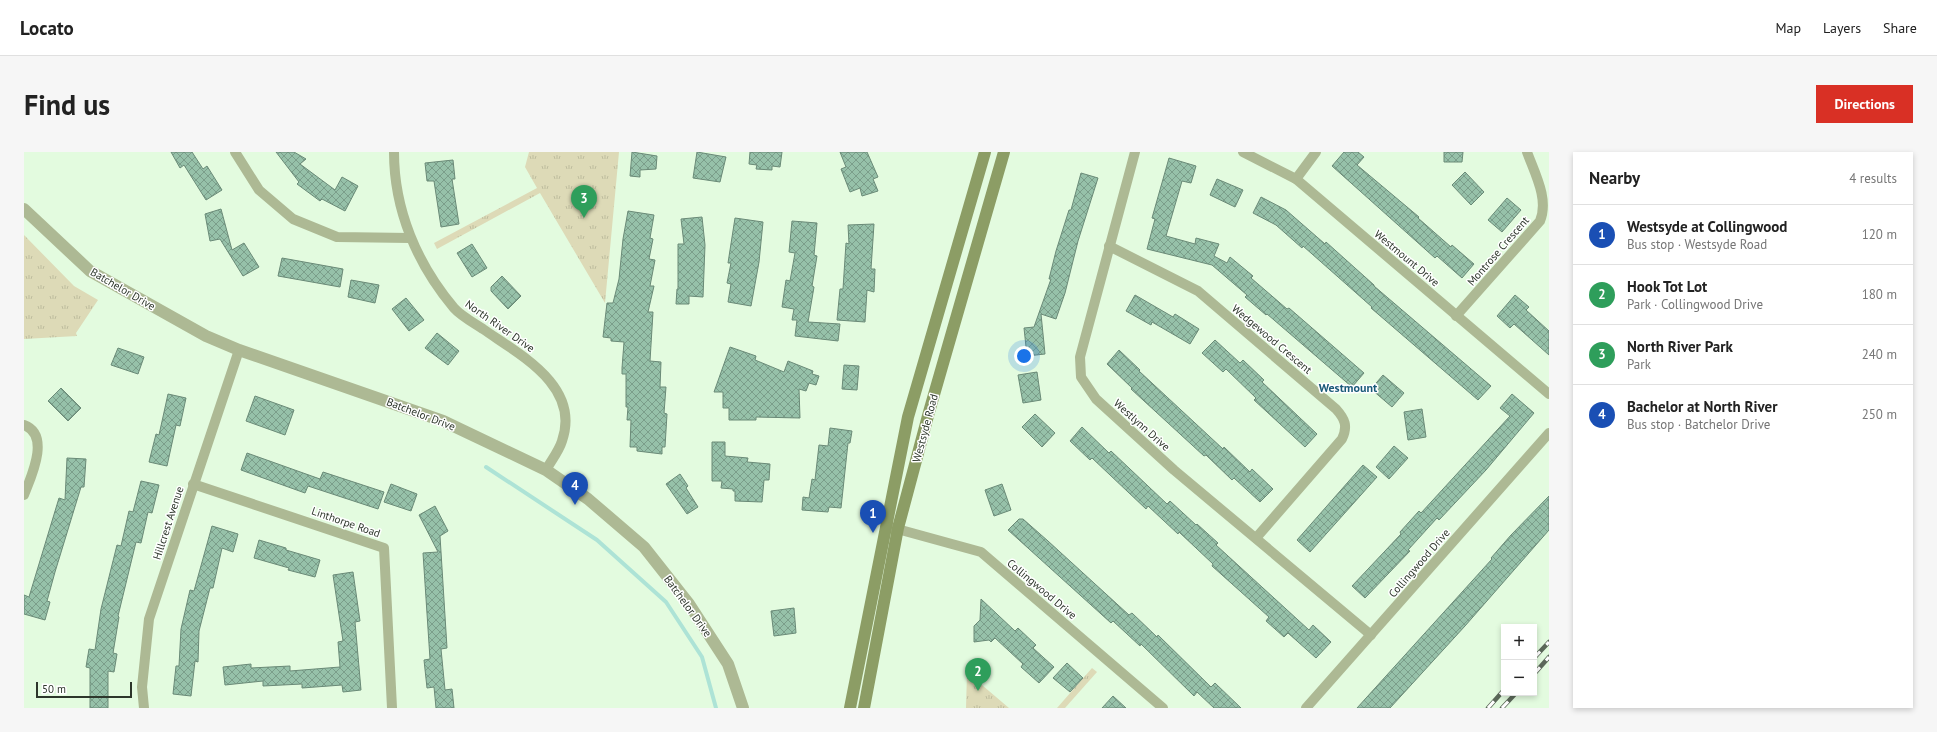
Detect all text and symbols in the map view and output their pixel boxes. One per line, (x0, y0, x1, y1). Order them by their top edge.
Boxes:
text: Locato (20, 16, 74, 40)
text: Map (1775, 19, 1801, 37)
text: Layers (1823, 19, 1861, 37)
text: Share (1883, 19, 1917, 37)
button: Directions (1816, 85, 1913, 123)
text: Find us (24, 86, 110, 123)
text: Nearby (1589, 167, 1640, 189)
text: 4 results (1849, 170, 1897, 187)
pin: 3 (571, 185, 597, 218)
street label: Montrose Crescent (1464, 213, 1532, 289)
text: Westsyde at Collingwood (1627, 217, 1787, 236)
text: 1 (1598, 226, 1606, 243)
text: 120 m (1862, 226, 1897, 243)
street label: Westmount Drive (1372, 227, 1443, 290)
text: Bus stop · Westsyde Road (1627, 236, 1767, 253)
street label: Batchelor Drive (88, 265, 158, 313)
text: Hook Tot Lot (1627, 277, 1707, 296)
text: 2 (1598, 286, 1606, 303)
text: 180 m (1862, 286, 1897, 303)
text: Park · Collingwood Drive (1627, 296, 1763, 313)
street label: North River Drive (463, 297, 538, 355)
street label: Wedgewood Crescent (1229, 301, 1315, 377)
text: North River Park (1627, 337, 1733, 356)
your location (1014, 346, 1034, 366)
text: 3 (1598, 346, 1606, 363)
text: 240 m (1862, 346, 1897, 363)
text: Park (1627, 356, 1651, 373)
district label: Westmount (1319, 380, 1378, 395)
street label: Westsyde Road (909, 392, 941, 464)
street label: Batchelor Drive (385, 394, 458, 434)
street label: Westlynn Drive (1111, 396, 1173, 454)
text: Bachelor at North River (1627, 397, 1777, 416)
text: 4 (1598, 406, 1606, 423)
text: 250 m (1862, 406, 1897, 423)
text: Bus stop · Batchelor Drive (1627, 416, 1770, 433)
pin: 4 (562, 472, 588, 505)
street label: Hillcrest Avenue (150, 484, 187, 561)
pin: 1 (860, 500, 886, 533)
street label: Linthorpe Road (310, 504, 382, 540)
street label: Collingwood Drive (1385, 526, 1453, 600)
street label: Collingwood Drive (1004, 556, 1080, 622)
street label: Batchelor Drive (661, 573, 715, 640)
map controls (1501, 624, 1537, 696)
button: + (1501, 624, 1537, 660)
pin: 2 (965, 658, 991, 691)
button: − (1501, 660, 1537, 696)
scale bar (36, 680, 132, 699)
text: 50 m (42, 682, 66, 696)

